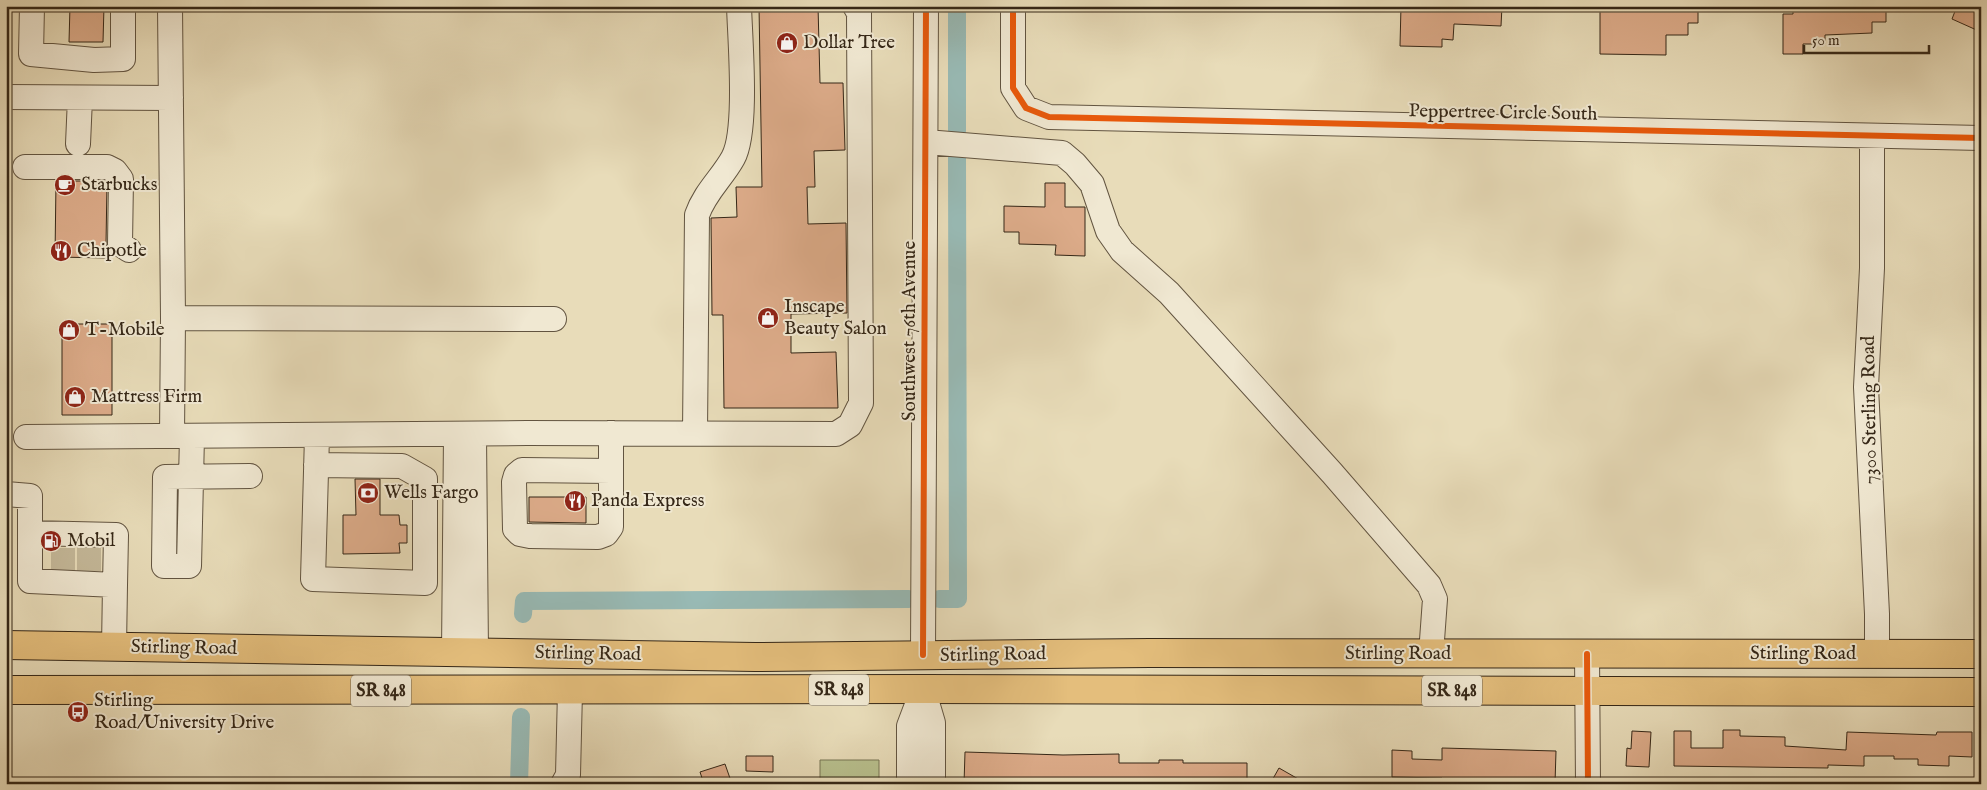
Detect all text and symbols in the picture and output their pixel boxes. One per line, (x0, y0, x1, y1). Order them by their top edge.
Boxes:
scale bar (1804, 22, 1930, 54)
shop icon: Dollar Tree (775, 31, 799, 55)
place label: Dollar Tree (803, 31, 895, 55)
text: 50 m (1812, 31, 1840, 50)
street label: Peppertree Circle South (1408, 99, 1598, 127)
cafe icon: Starbucks (53, 173, 77, 197)
place label: Starbucks (81, 173, 157, 197)
restaurant icon: Chipotle (49, 239, 73, 263)
place label: Chipotle (77, 239, 147, 263)
street label: Southwest 76th Avenue (898, 241, 922, 421)
place label: Inscape Beauty Salon (784, 295, 887, 341)
shop icon: Inscape Beauty Salon (756, 306, 780, 330)
shop icon: T-Mobile (57, 318, 81, 342)
place label: T-Mobile (85, 318, 165, 342)
street label: 7300 Sterling Road (1857, 335, 1883, 484)
shop icon: Mattress Firm (63, 385, 87, 409)
place label: Mattress Firm (91, 385, 202, 409)
bank icon: Wells Fargo (356, 481, 380, 505)
place label: Wells Fargo (384, 481, 479, 505)
restaurant icon: Panda Express (563, 489, 587, 513)
place label: Panda Express (591, 489, 704, 513)
fuel station icon: Mobil (39, 529, 63, 553)
place label: Mobil (67, 529, 116, 553)
street label: Stirling Road (131, 635, 238, 661)
street label: Stirling Road (535, 641, 642, 667)
street label: Stirling Road (940, 642, 1047, 668)
street label: Stirling Road (1345, 642, 1452, 666)
street label: Stirling Road (1750, 642, 1857, 666)
road number: SR 848 (809, 674, 869, 706)
road number: SR 848 (351, 676, 411, 706)
road number: SR 848 (1422, 676, 1482, 706)
place label: Stirling Road/University Drive (94, 689, 274, 735)
bus stop icon: Stirling Road/University Drive (66, 700, 90, 724)

